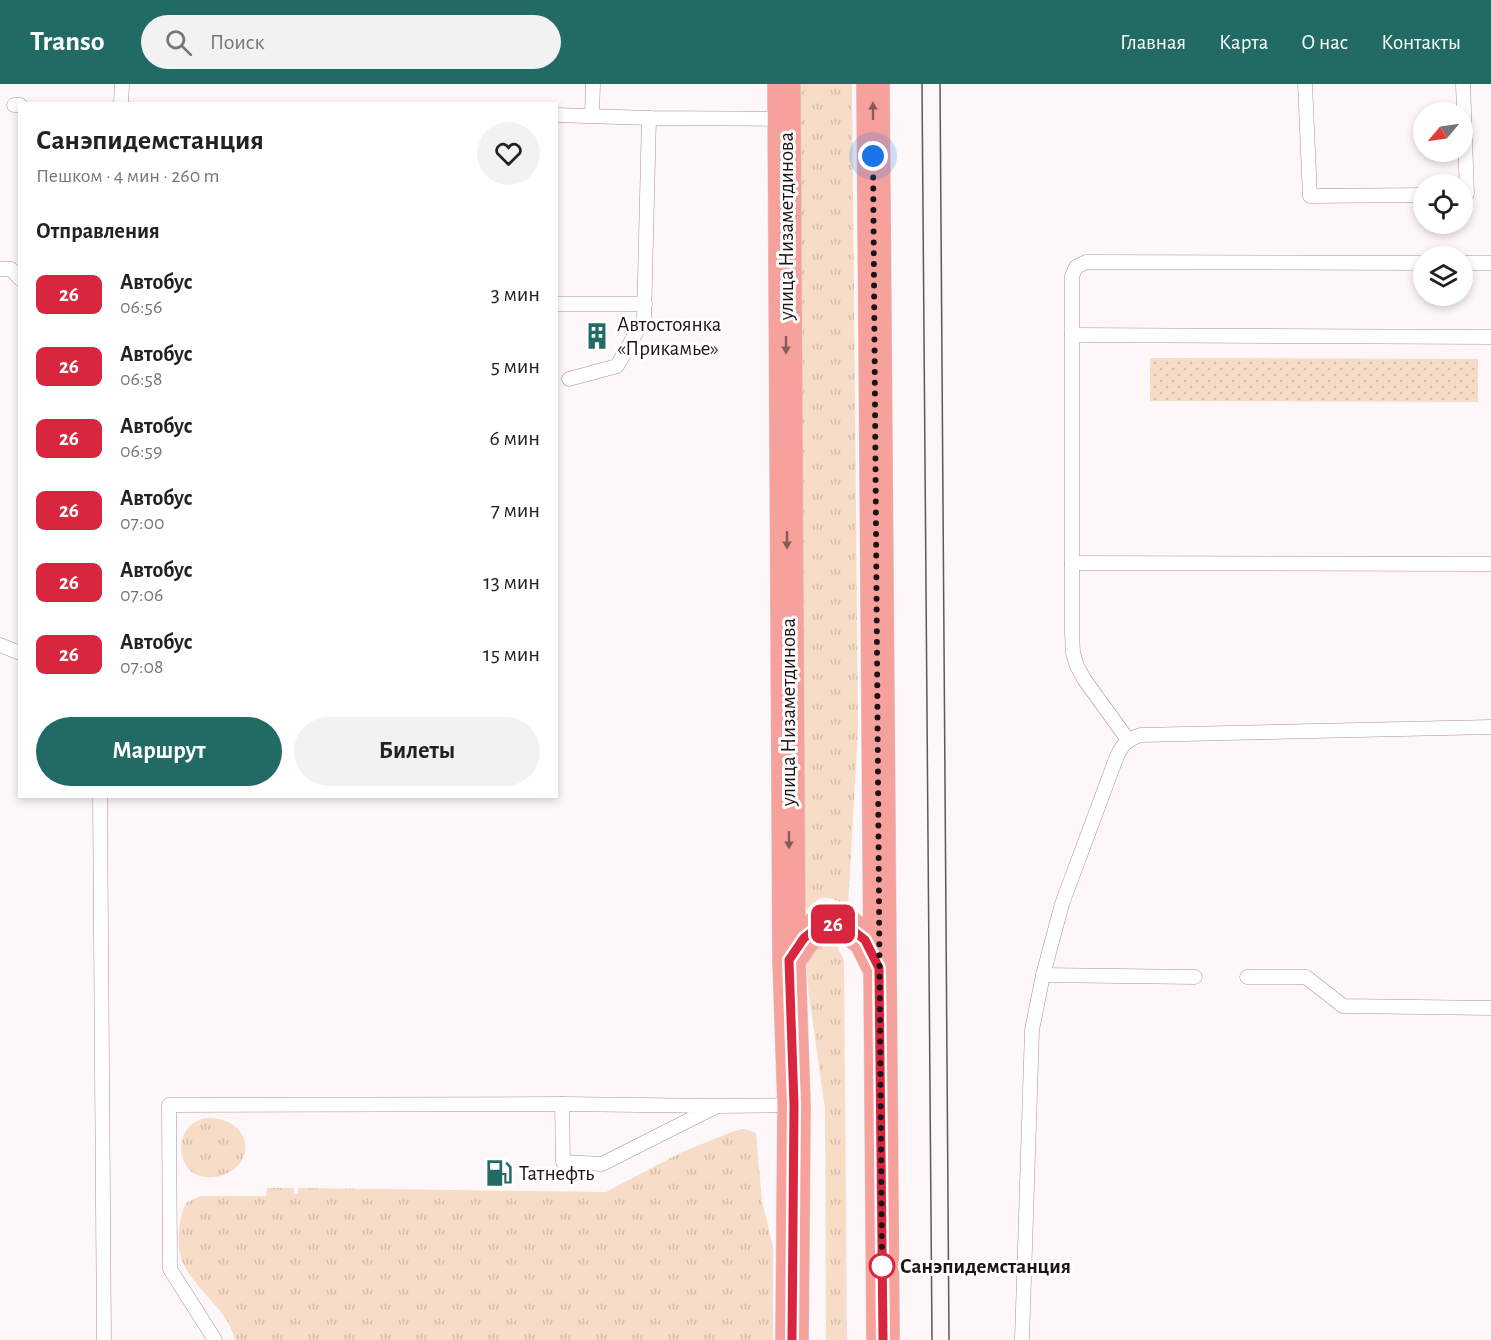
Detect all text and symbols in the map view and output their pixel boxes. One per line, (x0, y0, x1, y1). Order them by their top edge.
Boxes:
search box (141, 15, 561, 69)
icon: search (162, 26, 195, 59)
text: Transo (30, 28, 105, 56)
text: Поиск (210, 31, 265, 53)
text: Главная (1120, 32, 1186, 53)
text: Карта (1219, 32, 1268, 53)
text: О нас (1301, 32, 1348, 53)
text: Контакты (1381, 32, 1461, 53)
one-way arrow (868, 102, 878, 121)
north arrow (1413, 102, 1473, 162)
map controls (1413, 102, 1473, 306)
button: heart (477, 122, 540, 185)
text: Санэпидемстанция (36, 127, 264, 155)
street label: улица Низаметдинова (776, 131, 797, 321)
your location (858, 141, 888, 171)
text: Пешком · 4 мин · 260 m (36, 166, 220, 186)
button: locate (1413, 174, 1473, 234)
text: Отправления (36, 220, 160, 242)
button: layers (1413, 246, 1473, 306)
text: Автобус (120, 271, 193, 293)
text: 3 мин (491, 283, 540, 305)
text: 26 (59, 284, 79, 305)
text: 06:56 (120, 297, 162, 317)
place label: Автостоянка «Прикамье» (617, 314, 722, 359)
building icon: Автостоянка «Прикамье» (582, 321, 612, 351)
one-way arrow (781, 336, 791, 355)
text: Автобус (120, 343, 193, 365)
text: 5 мин (491, 355, 540, 377)
text: 26 (59, 356, 79, 377)
text: 06:58 (120, 369, 162, 389)
text: Автобус (120, 415, 193, 437)
text: 6 мин (489, 427, 540, 449)
text: 26 (59, 428, 79, 449)
text: 06:59 (120, 441, 162, 461)
text: Автобус (120, 487, 193, 509)
text: 7 мин (491, 499, 540, 521)
text: 26 (59, 500, 79, 521)
text: 07:00 (120, 513, 165, 533)
one-way arrow (782, 531, 792, 550)
text: Автобус (120, 559, 193, 581)
text: 13 мин (483, 571, 540, 593)
text: 26 (59, 572, 79, 593)
text: 07:06 (120, 585, 163, 605)
street label: улица Низаметдинова (778, 617, 799, 807)
text: Автобус (120, 631, 193, 653)
text: 15 мин (483, 643, 540, 665)
text: 26 (59, 644, 79, 665)
text: 07:08 (120, 657, 164, 677)
button: Маршрут (36, 717, 282, 786)
button: Билеты (294, 717, 540, 786)
one-way arrow (784, 831, 794, 850)
line badge: 26 (806, 904, 860, 944)
text: 26 (823, 914, 843, 935)
fuel station icon: Татнефть (484, 1158, 514, 1188)
place label: Татнефть (519, 1163, 594, 1184)
marker: Санэпидемстанция (869, 1253, 895, 1279)
place label: Санэпидемстанция (900, 1256, 1071, 1277)

